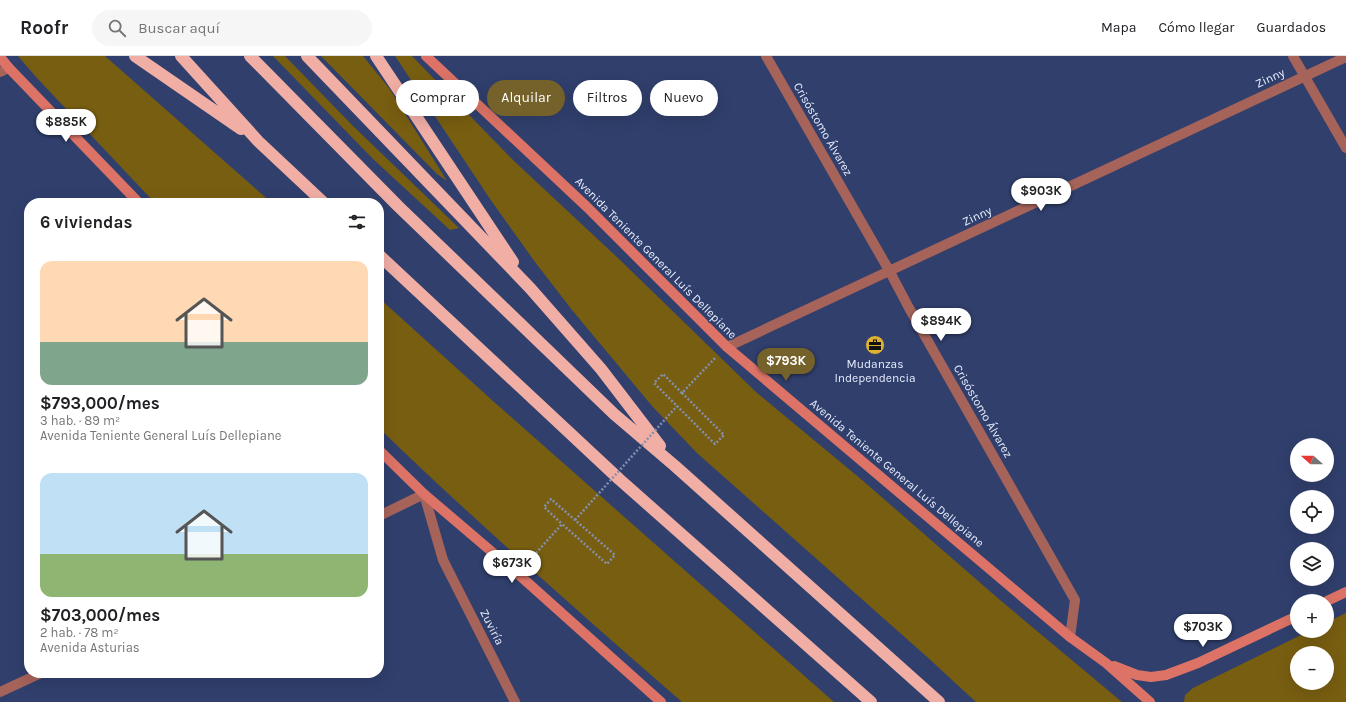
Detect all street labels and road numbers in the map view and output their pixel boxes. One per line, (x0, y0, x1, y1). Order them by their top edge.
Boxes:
street label: Zinny (1253, 65, 1287, 91)
street label: Crisóstomo Álvarez (791, 79, 856, 178)
street label: Avenida Teniente General Luís Dellepiane (572, 174, 740, 342)
street label: Zinny (960, 203, 994, 229)
street label: Crisóstomo Álvarez (951, 361, 1016, 460)
street label: Avenida Teniente General Luís Dellepiane (807, 396, 987, 550)
street label: Zuviría (477, 607, 507, 647)

